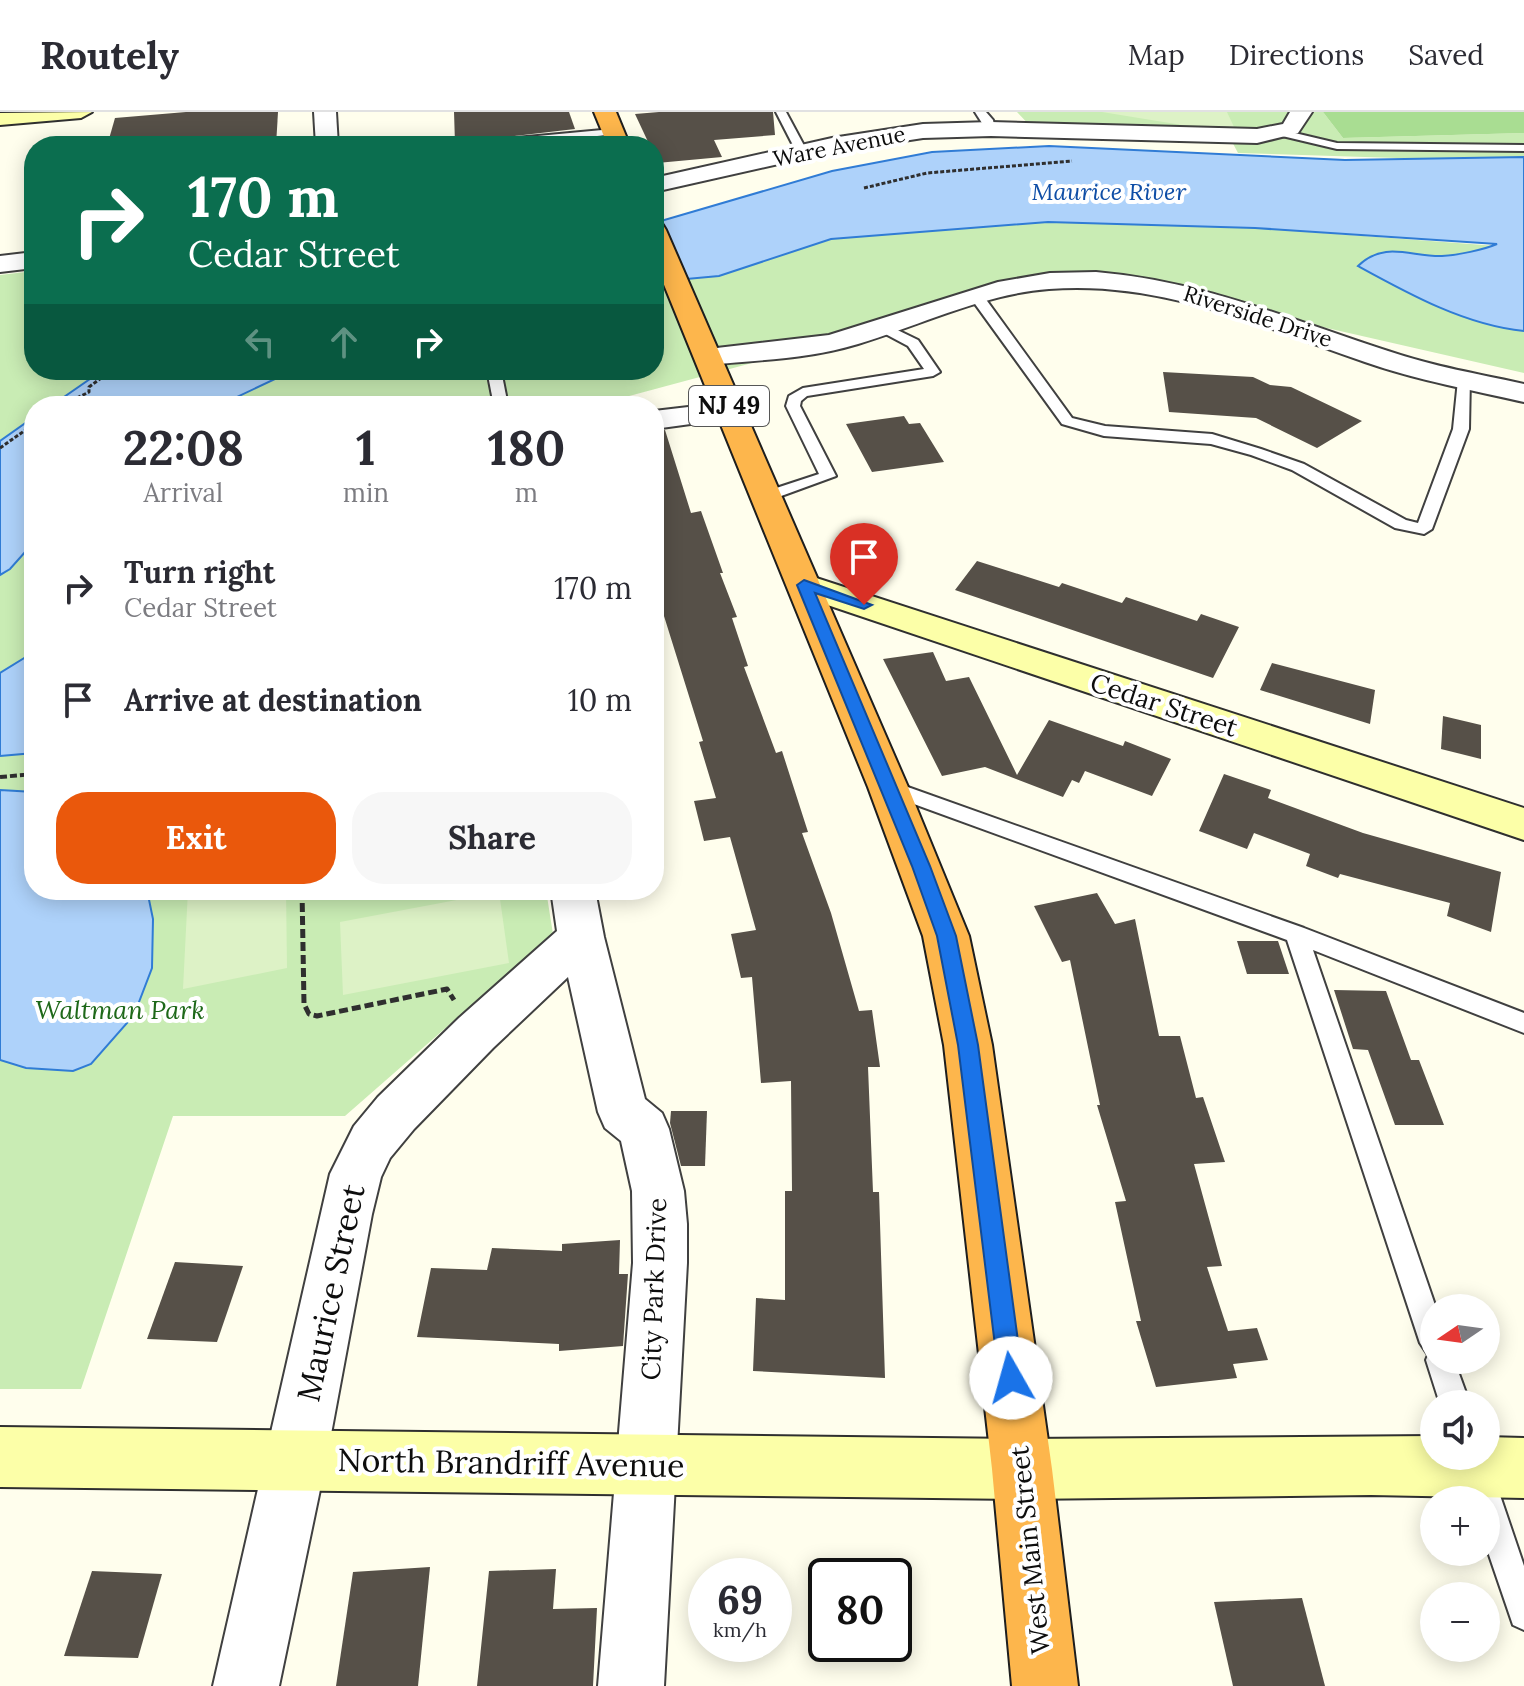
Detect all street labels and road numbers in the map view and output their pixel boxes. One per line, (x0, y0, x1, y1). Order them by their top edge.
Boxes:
street label: Ware Avenue (770, 119, 908, 173)
street label: Riverside Drive (1180, 279, 1336, 353)
road number: NJ 49 (689, 386, 769, 426)
street label: Cedar Street (1086, 665, 1242, 744)
street label: Maurice Street (287, 1180, 374, 1405)
street label: City Park Drive (634, 1197, 673, 1381)
street label: North Brandriff Avenue (337, 1439, 685, 1486)
street label: West Main Street (1002, 1444, 1057, 1656)

